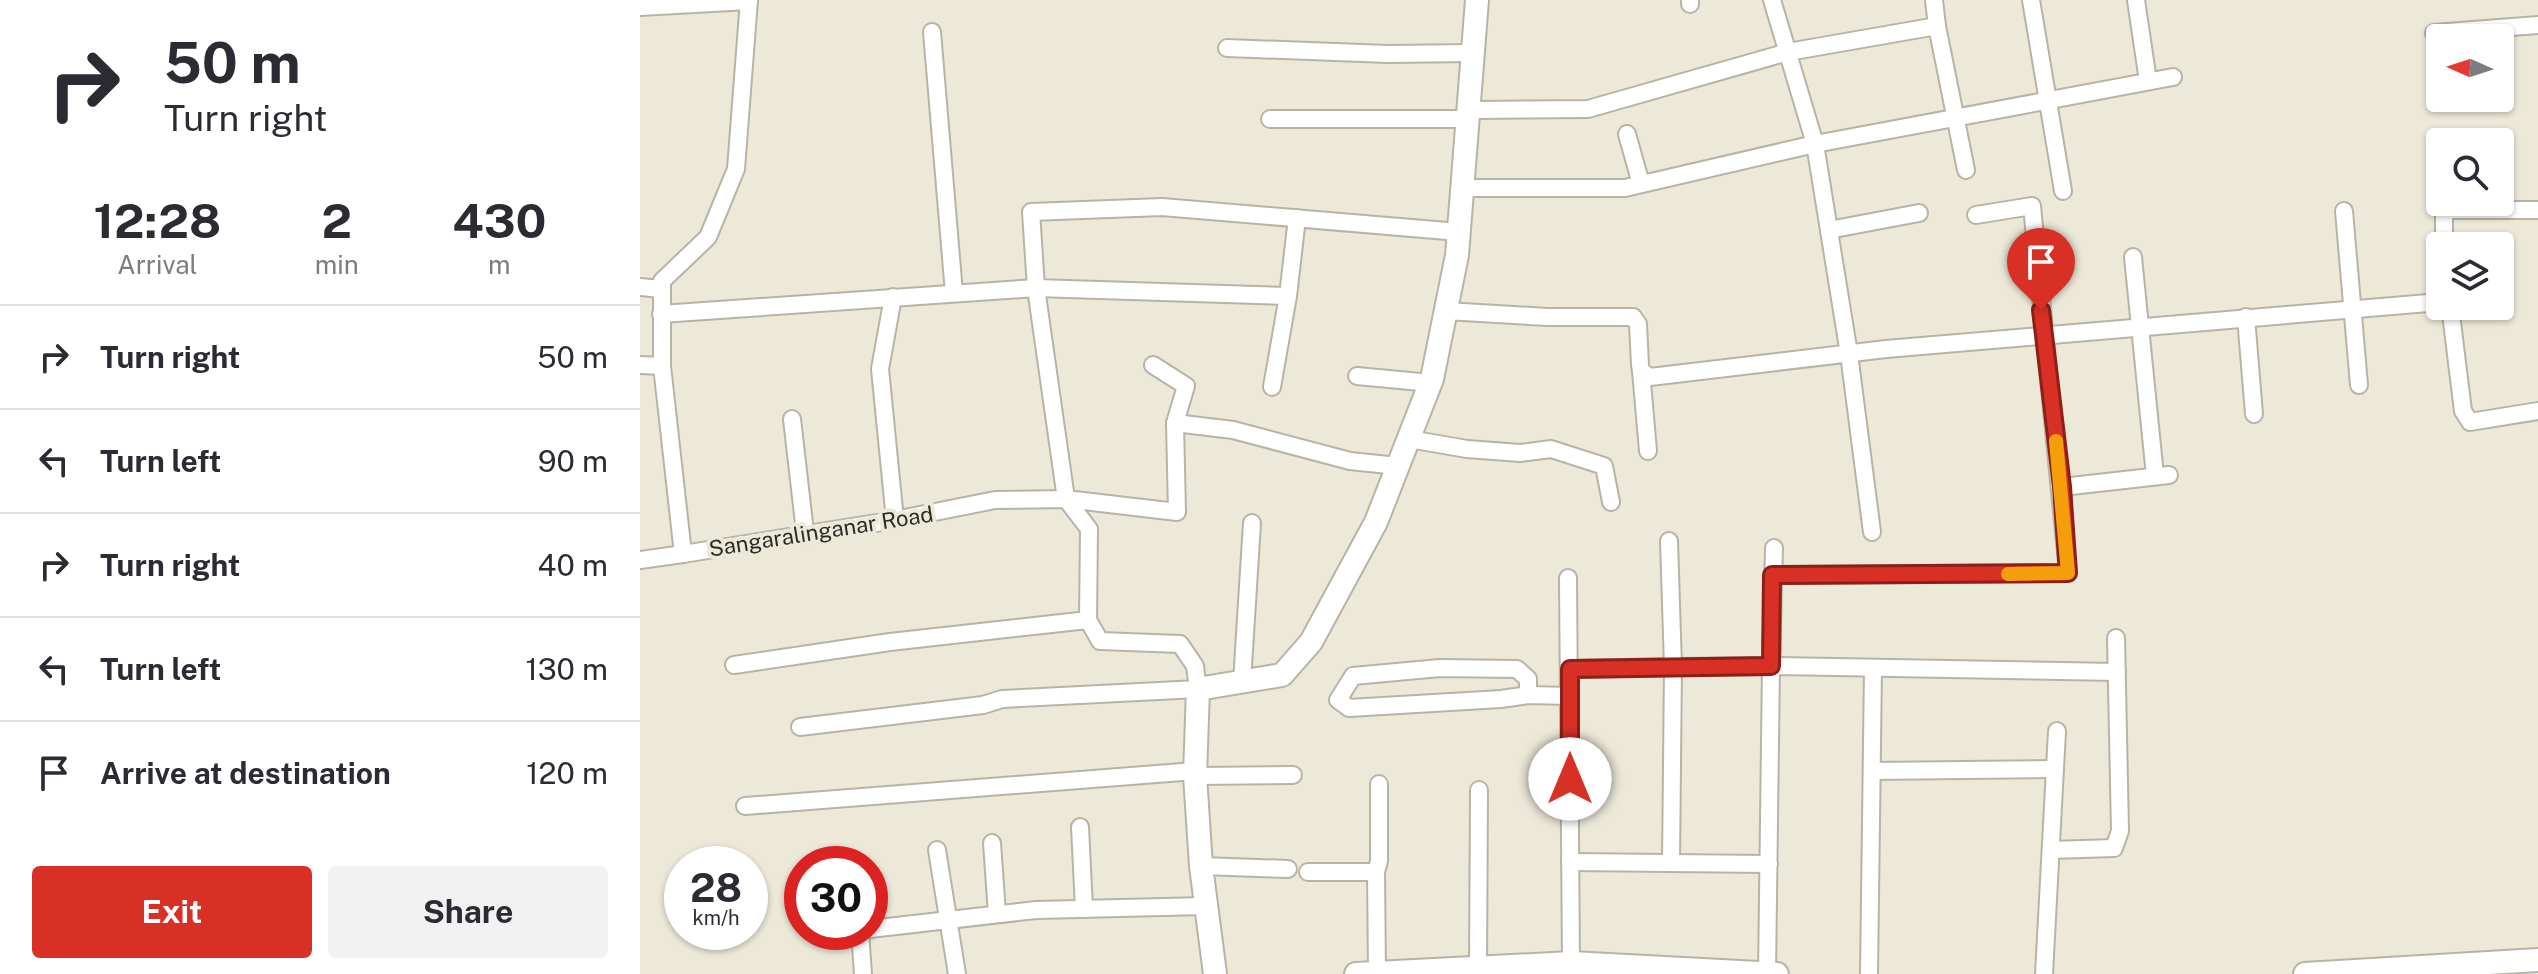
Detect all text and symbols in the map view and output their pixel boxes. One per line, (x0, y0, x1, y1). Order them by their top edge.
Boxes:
north arrow (2426, 24, 2514, 112)
map controls (2426, 24, 2514, 320)
text: 50 m (164, 30, 301, 96)
icon: right (32, 32, 136, 136)
text: Turn right (164, 97, 327, 139)
button: search (2426, 128, 2514, 216)
text: 12:28 (94, 192, 221, 249)
text: 2 (321, 192, 352, 249)
text: 430 (452, 192, 546, 249)
pin (2007, 228, 2075, 310)
button: layers (2426, 232, 2514, 320)
icon: arrive (2019, 240, 2063, 284)
text: Arrival (117, 249, 197, 280)
text: min (315, 249, 359, 280)
text: m (488, 249, 511, 280)
icon: right (32, 335, 76, 379)
text: Turn right (100, 339, 240, 375)
text: 50 m (537, 339, 608, 375)
icon: left (32, 439, 76, 483)
text: Turn left (100, 443, 221, 479)
text: 90 m (538, 443, 608, 479)
street label: Sangaralinganar Road (707, 500, 935, 562)
icon: right (32, 543, 76, 587)
text: Turn right (100, 547, 240, 583)
text: 40 m (538, 547, 608, 583)
icon: left (32, 647, 76, 691)
text: Turn left (100, 651, 221, 687)
text: 130 m (525, 651, 608, 687)
position arrow (1528, 737, 1612, 821)
icon: arrive (32, 751, 76, 795)
text: Arrive at destination (100, 755, 391, 791)
text: 120 m (526, 755, 608, 791)
speed limit sign: 30 (784, 846, 888, 950)
text: 28 (690, 864, 742, 911)
button: Exit (32, 866, 312, 958)
button: Share (328, 866, 608, 958)
text: km/h (692, 906, 740, 930)

